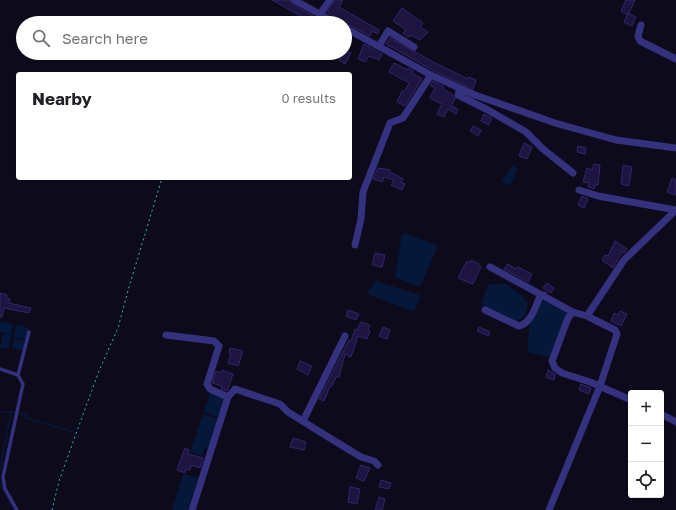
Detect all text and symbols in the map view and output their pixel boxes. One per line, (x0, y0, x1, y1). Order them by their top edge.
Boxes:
search box (16, 16, 352, 60)
icon: search (30, 27, 52, 49)
text: Search here (62, 29, 148, 47)
text: Nearby (32, 88, 92, 109)
text: 0 results (281, 90, 336, 106)
map controls (628, 390, 664, 498)
button: + (628, 390, 664, 426)
button: − (628, 426, 664, 462)
button: locate (628, 462, 664, 498)

